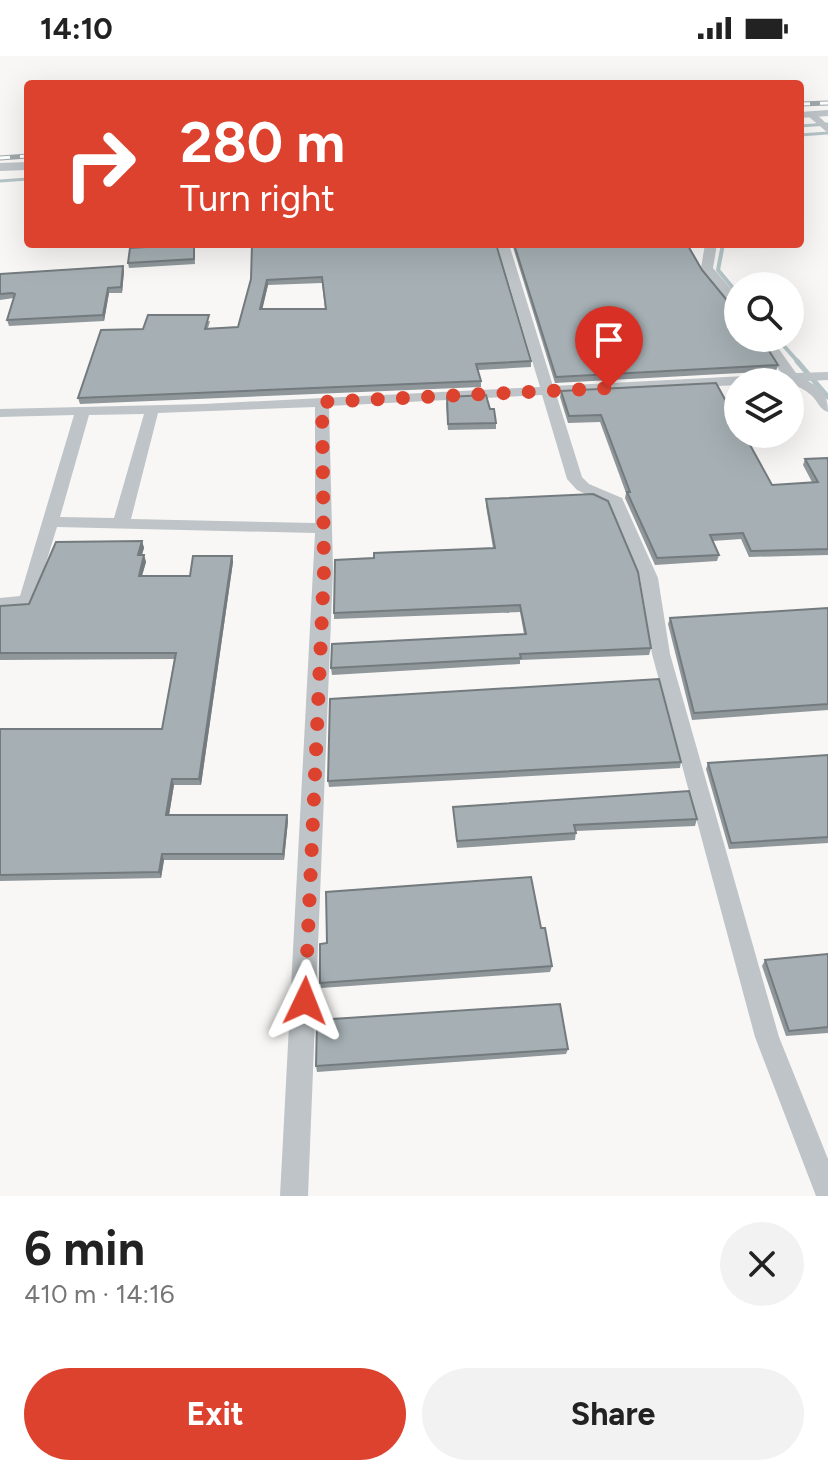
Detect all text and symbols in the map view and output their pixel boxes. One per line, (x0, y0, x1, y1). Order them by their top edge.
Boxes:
text: 14:10 (40, 10, 113, 47)
text: 280 m (180, 109, 345, 176)
icon: right (48, 112, 152, 216)
text: Turn right (180, 177, 335, 220)
map controls (724, 272, 804, 448)
button: search (724, 272, 804, 352)
pin (575, 306, 643, 388)
icon: arrive (587, 318, 631, 362)
button: layers (724, 368, 804, 448)
position arrow (263, 959, 347, 1043)
text: 6 min (24, 1219, 145, 1277)
button: close (720, 1222, 804, 1306)
text: 410 m · 14:16 (24, 1278, 174, 1310)
button: Exit (24, 1368, 406, 1460)
button: Share (422, 1368, 804, 1460)

